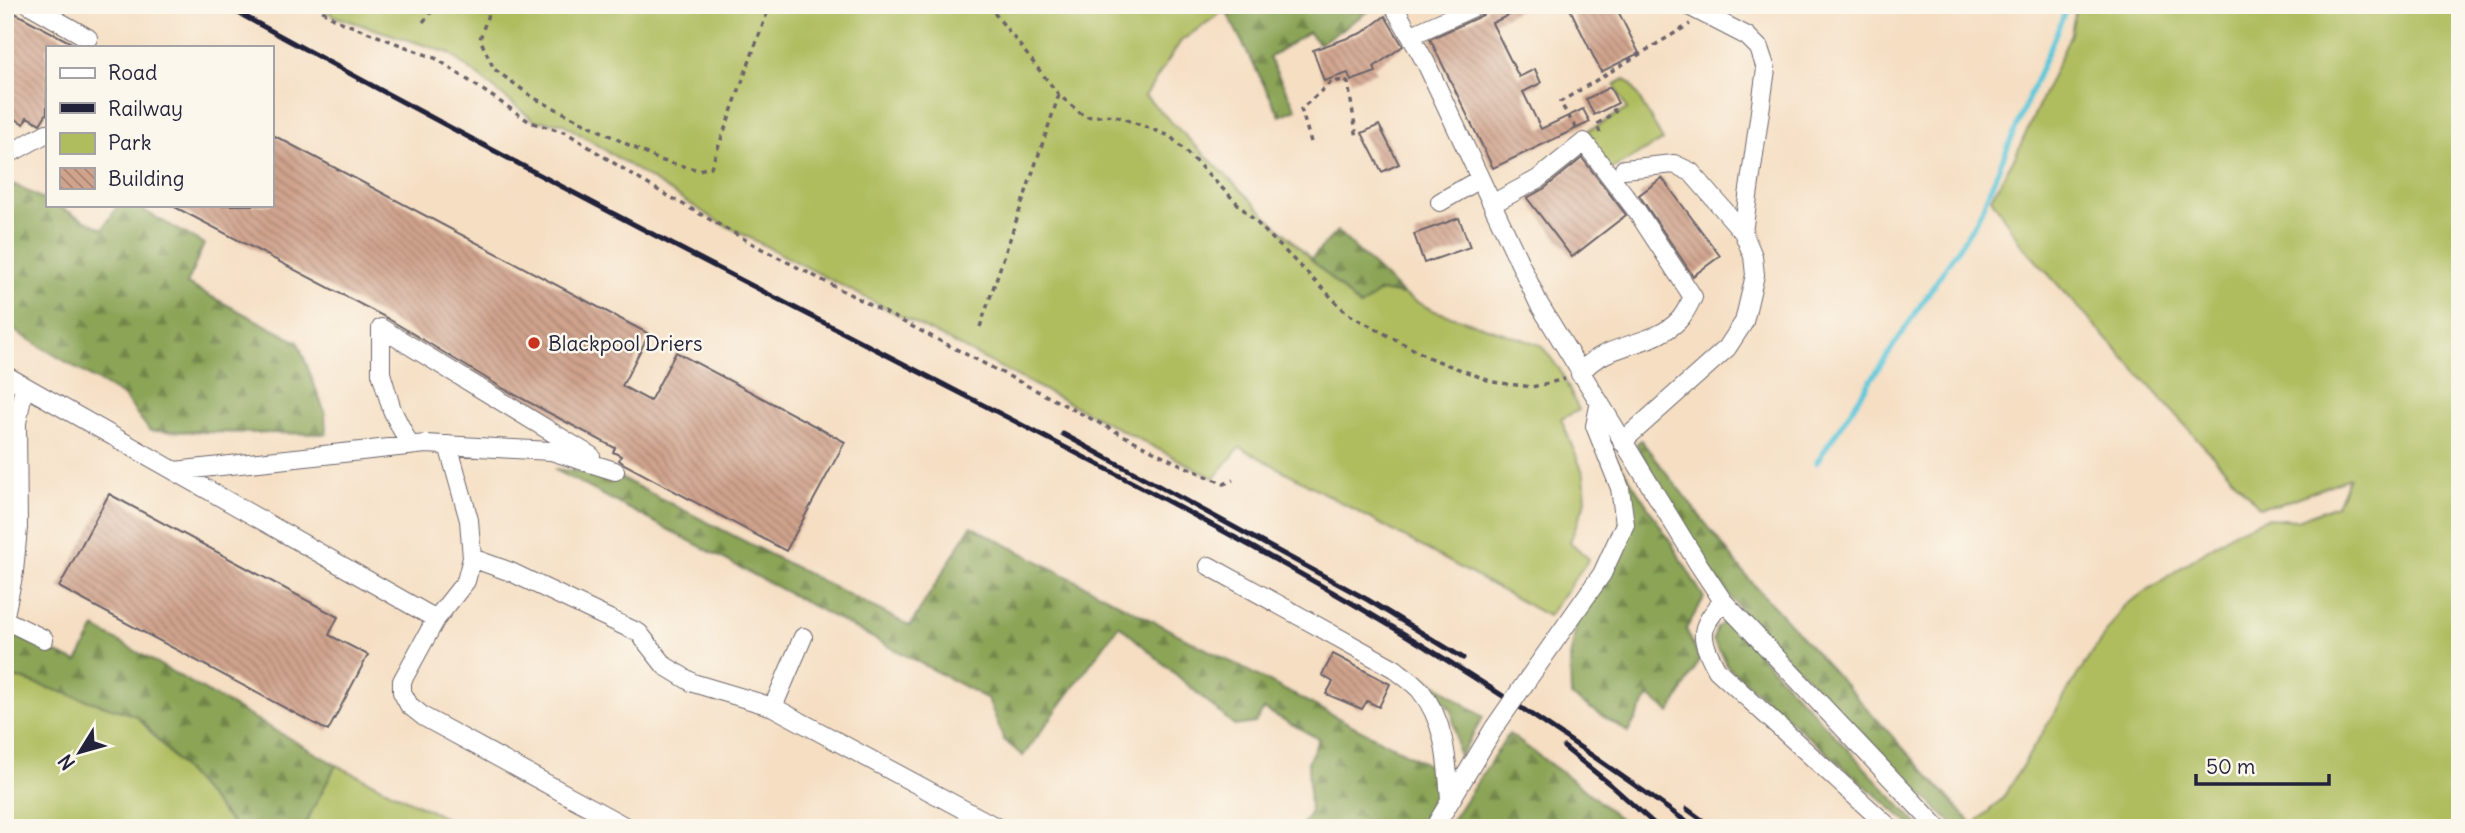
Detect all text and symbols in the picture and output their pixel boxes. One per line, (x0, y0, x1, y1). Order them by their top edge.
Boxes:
legend (46, 46, 273, 206)
text: Road (108, 59, 157, 86)
text: Railway (108, 95, 183, 122)
text: Park (108, 129, 151, 156)
text: Building (108, 165, 184, 192)
place label: Blackpool Driers (548, 330, 703, 357)
marker: Blackpool Driers (526, 335, 542, 351)
north arrow (46, 718, 116, 788)
scale bar (2196, 742, 2328, 786)
text: N (53, 750, 80, 775)
text: 50 m (2206, 753, 2255, 780)

